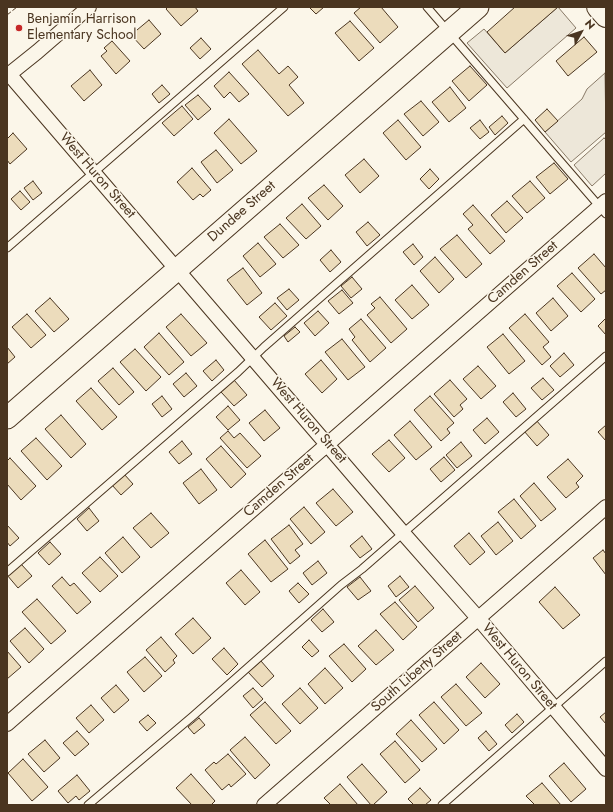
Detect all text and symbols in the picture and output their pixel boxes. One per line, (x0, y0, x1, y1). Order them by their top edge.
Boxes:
place label: Benjamin Harrison Elementary School (27, 12, 137, 44)
north arrow (561, 12, 601, 52)
text: N (581, 16, 599, 33)
marker: Benjamin Harrison Elementary School (14, 23, 24, 33)
street label: West Huron Street (55, 130, 139, 222)
street label: Dundee Street (205, 178, 279, 246)
street label: Camden Street (485, 238, 561, 308)
street label: West Huron Street (266, 375, 350, 467)
street label: Camden Street (241, 451, 317, 521)
street label: West Huron Street (478, 620, 560, 714)
street label: South Liberty Street (368, 628, 466, 716)

